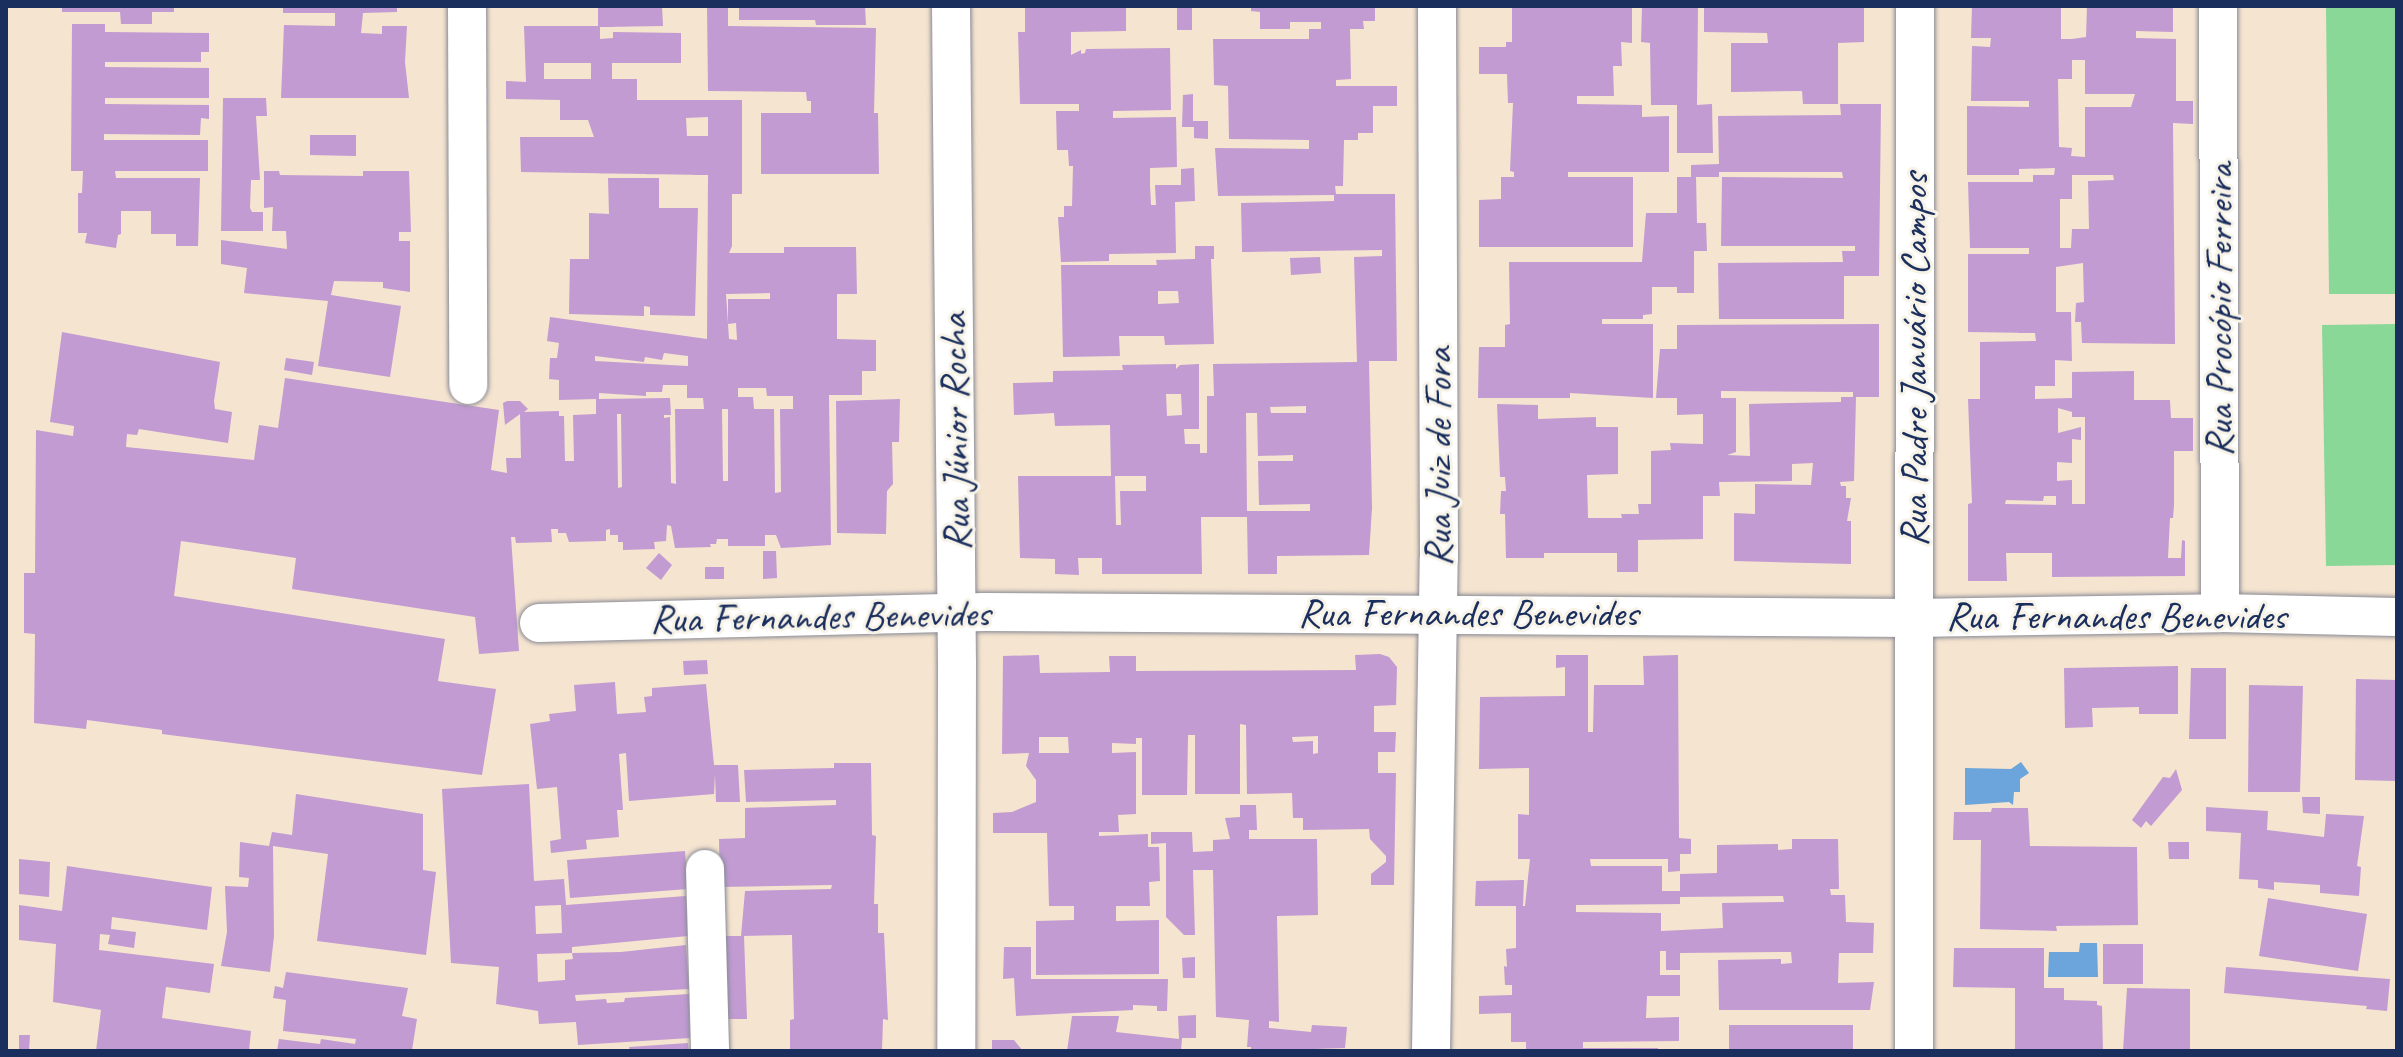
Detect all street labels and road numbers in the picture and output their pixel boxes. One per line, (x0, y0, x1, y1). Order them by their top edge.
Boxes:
street label: Rua Procópio Ferreira (2195, 163, 2243, 457)
street label: Rua Padre Januário Campos (1890, 172, 1938, 548)
street label: Rua Júnior Rocha (929, 314, 981, 550)
street label: Rua Juiz de Fora (1414, 348, 1462, 566)
street label: Rua Fernandes Benevides (651, 589, 989, 643)
street label: Rua Fernandes Benevides (1299, 589, 1637, 637)
street label: Rua Fernandes Benevides (1947, 592, 2285, 640)

